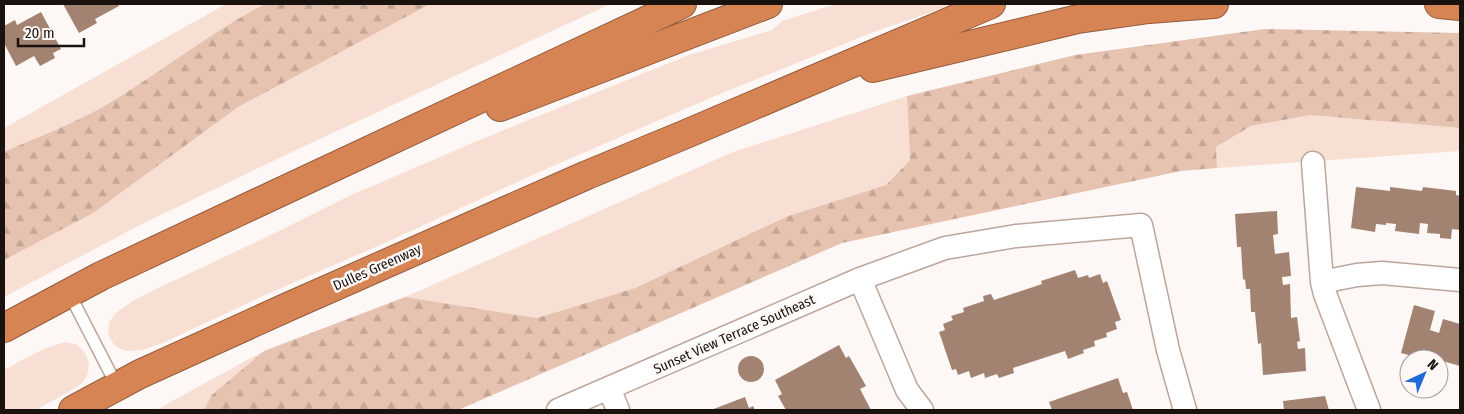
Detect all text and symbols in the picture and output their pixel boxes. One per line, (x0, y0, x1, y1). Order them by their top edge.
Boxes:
scale bar (18, 15, 84, 47)
text: 20 m (25, 24, 55, 42)
street label: Dulles Greenway (331, 240, 425, 294)
street label: Sunset View Terrace Southeast (651, 291, 818, 378)
north arrow (1399, 349, 1449, 399)
text: N (1424, 356, 1442, 374)

